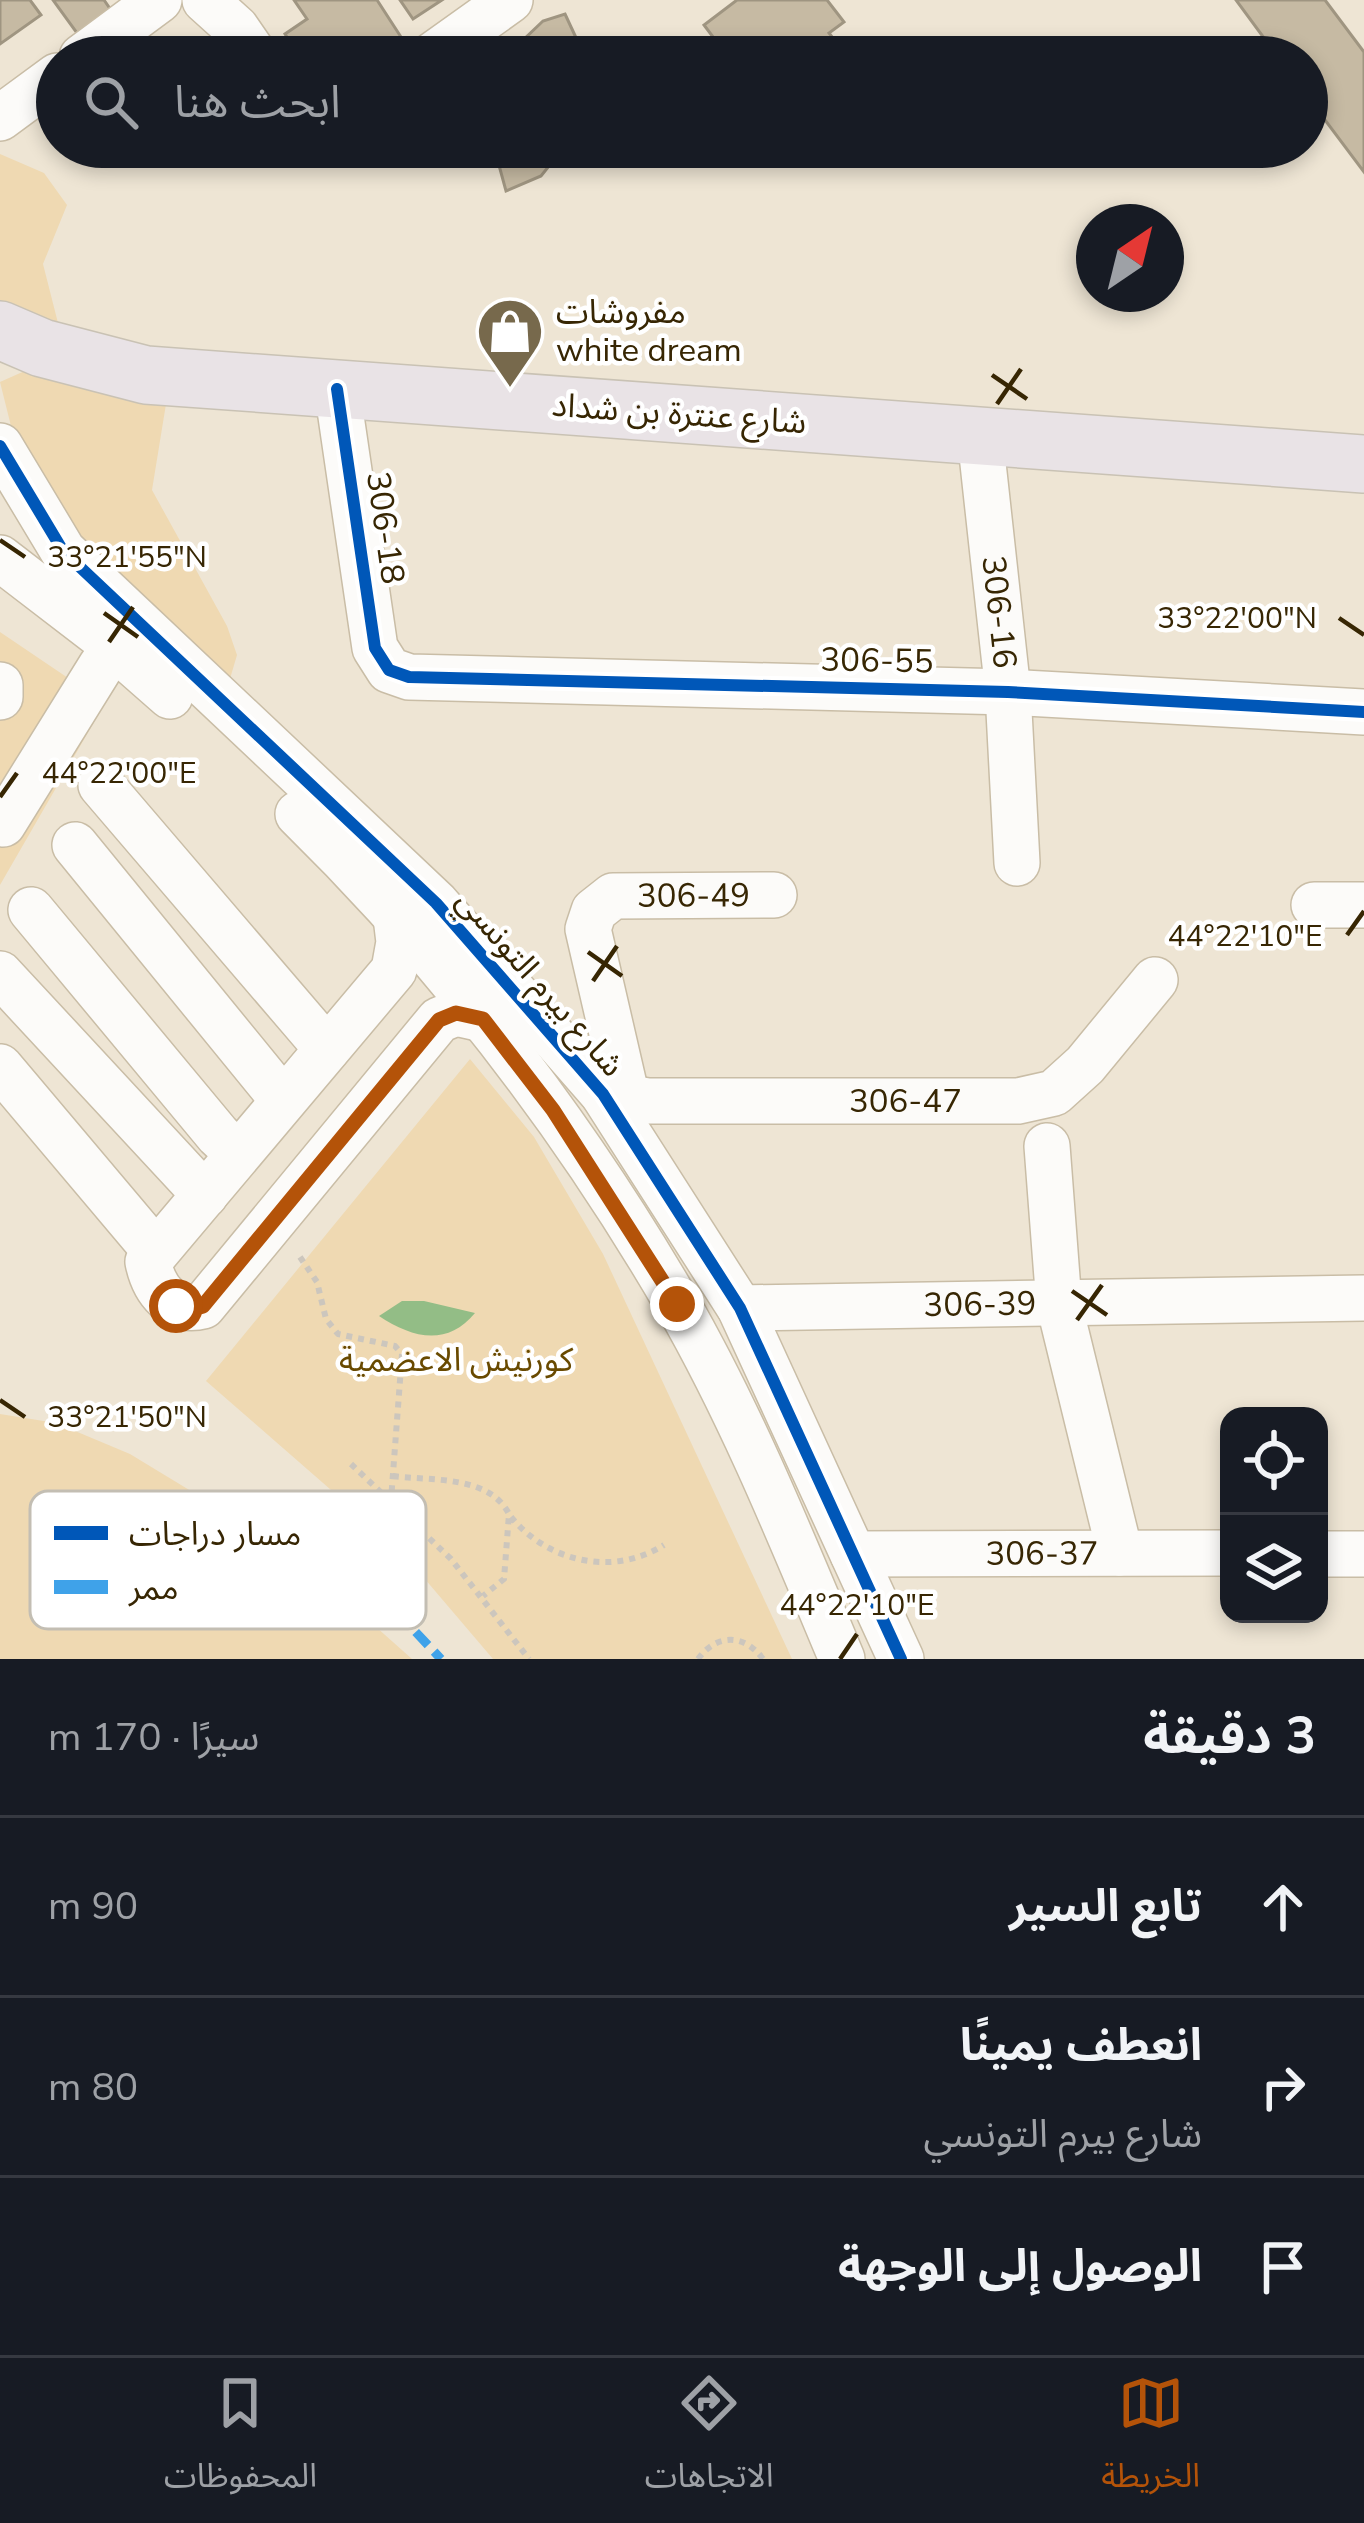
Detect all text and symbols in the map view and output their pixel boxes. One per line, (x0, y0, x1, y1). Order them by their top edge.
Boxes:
search box (36, 36, 1328, 168)
icon: search (78, 69, 144, 135)
text: ابحث هنا (174, 72, 341, 133)
north arrow (1076, 204, 1184, 312)
place label: مفروشات white dream (556, 290, 742, 373)
shop icon: مفروشات white dream (475, 296, 545, 390)
street label: شارع عنترة بن شداد (550, 383, 808, 446)
street label: 306-18 (355, 469, 415, 587)
text: 33°21'55"N (47, 537, 207, 578)
street label: 306-16 (971, 553, 1028, 671)
text: 33°22'00"N (1157, 598, 1317, 639)
street label: 306-55 (820, 638, 934, 684)
text: 44°22'00"E (42, 753, 196, 794)
street label: 306-49 (637, 873, 750, 918)
street label: شارع بيرم التونسي (444, 879, 634, 1088)
text: 44°22'10"E (1168, 916, 1322, 957)
street label: 306-47 (849, 1079, 962, 1124)
route end (650, 1277, 704, 1331)
route start (149, 1279, 203, 1333)
street label: 306-39 (923, 1281, 1037, 1328)
park label: كورنيش الاعضمية (339, 1338, 574, 1383)
text: 33°21'50"N (47, 1397, 207, 1438)
map controls (1220, 1407, 1328, 1623)
button: locate (1220, 1407, 1328, 1515)
legend (30, 1491, 426, 1629)
text: مسار دراجات (129, 1512, 301, 1557)
button: layers (1220, 1515, 1328, 1623)
street label: 306-37 (985, 1531, 1099, 1576)
text: ممر (128, 1566, 178, 1611)
text: 44°22'10"E (780, 1585, 934, 1626)
text: 3 دقيقة (1143, 1701, 1316, 1771)
text: سيرًا · 170 m (48, 1711, 259, 1764)
icon: ahead (1250, 1874, 1316, 1940)
text: تابع السير (1009, 1876, 1202, 1937)
text: 90 m (48, 1880, 138, 1933)
text: انعطف يمينًا (960, 2015, 1202, 2076)
icon: right (1250, 2054, 1316, 2120)
text: 80 m (48, 2061, 138, 2114)
text: شارع بيرم التونسي (923, 2108, 1202, 2161)
icon: arrive (1250, 2234, 1316, 2300)
text: الوصول إلى الوجهة (838, 2236, 1202, 2297)
tab: المحفوظات (164, 2370, 317, 2511)
tab: الاتجاهات (645, 2370, 774, 2511)
tab: الخريطة (1101, 2370, 1200, 2511)

